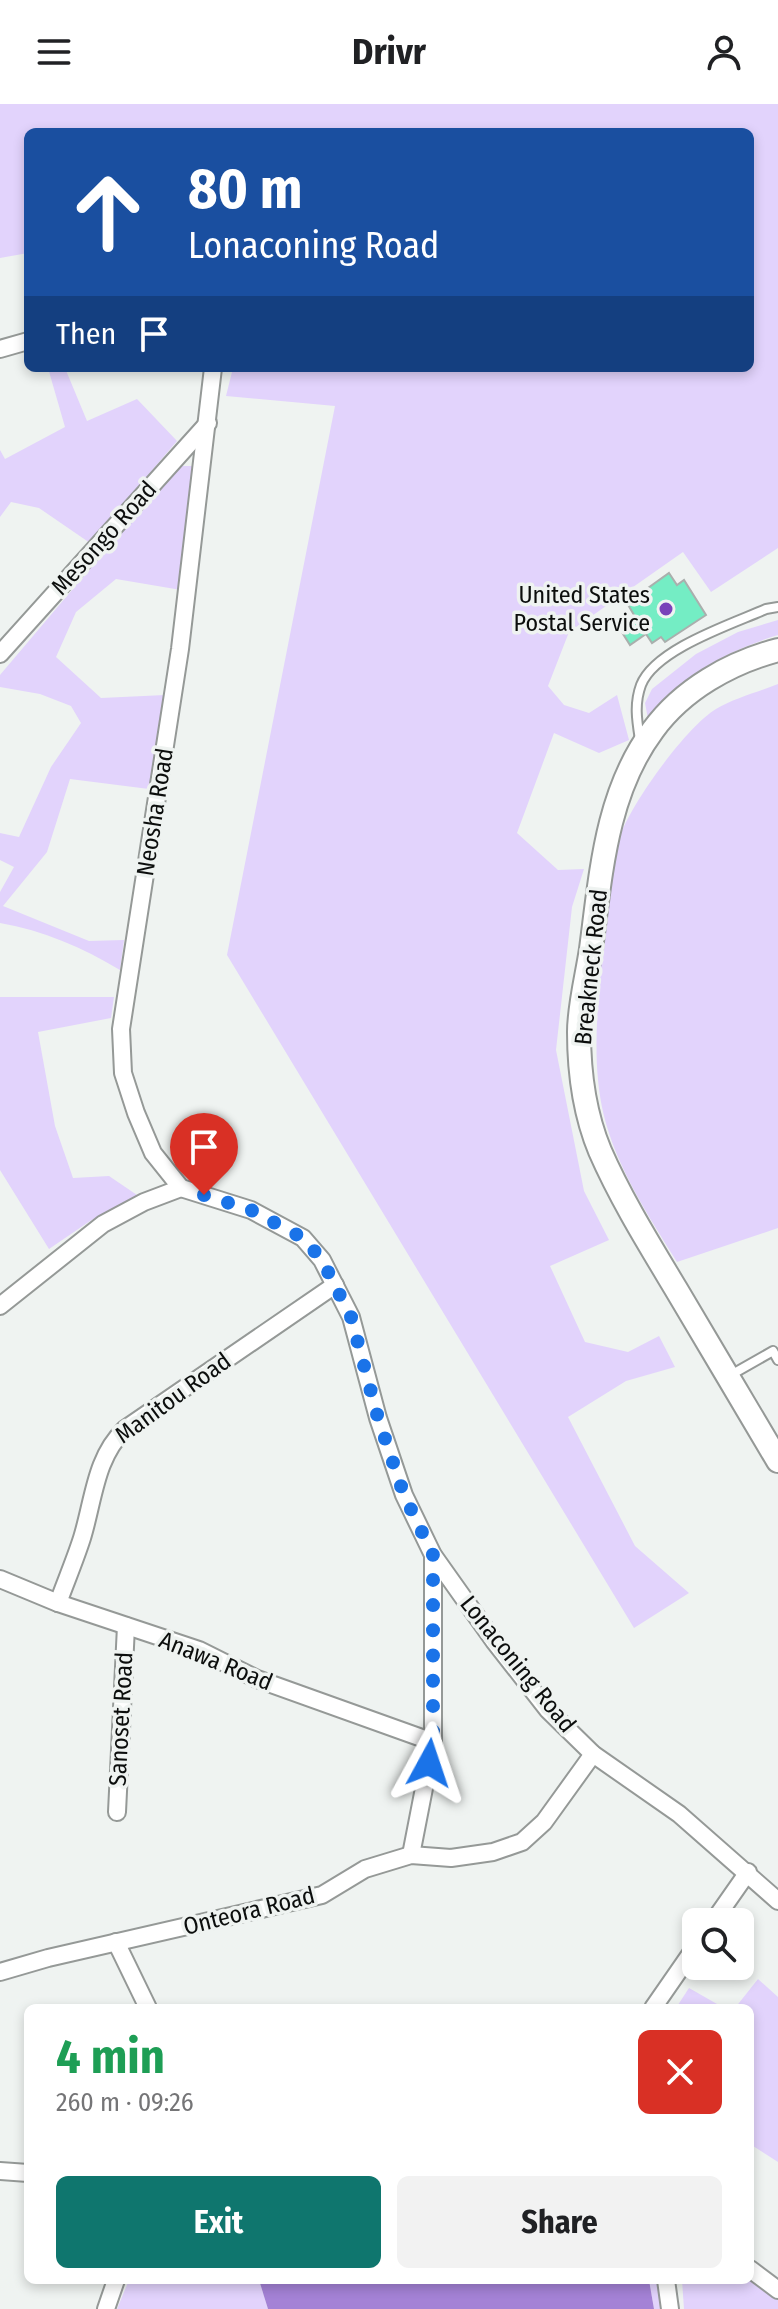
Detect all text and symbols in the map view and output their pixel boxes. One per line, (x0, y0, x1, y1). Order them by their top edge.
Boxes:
icon: menu (32, 30, 76, 74)
text: Drivr (352, 30, 426, 74)
icon: person (702, 30, 746, 74)
text: 80 m (188, 156, 303, 223)
icon: ahead (56, 160, 160, 264)
text: Lonaconing Road (188, 224, 439, 268)
icon: arrive (132, 312, 176, 356)
text: Then (56, 316, 116, 352)
street label: Mesongo Road (46, 475, 162, 601)
place label: United States Postal Service (514, 581, 650, 637)
marker: United States Postal Service (657, 600, 675, 618)
street label: Neosha Road (131, 746, 179, 878)
street label: Breakneck Road (569, 888, 613, 1046)
pin (170, 1113, 238, 1195)
icon: arrive (182, 1125, 226, 1169)
street label: Manitou Road (110, 1347, 236, 1449)
street label: Lonaconing Road (454, 1590, 582, 1738)
street label: Anawa Road (155, 1626, 277, 1696)
street label: Sanoset Road (104, 1651, 138, 1787)
position arrow (387, 1721, 471, 1805)
street label: Onteora Road (180, 1881, 318, 1941)
map controls (682, 1908, 754, 1980)
button: search (682, 1908, 754, 1980)
text: 4 min (56, 2028, 165, 2086)
button: close (638, 2030, 722, 2114)
text: 260 m · 09:26 (56, 2087, 194, 2118)
button: Exit (56, 2176, 381, 2268)
button: Share (397, 2176, 722, 2268)

